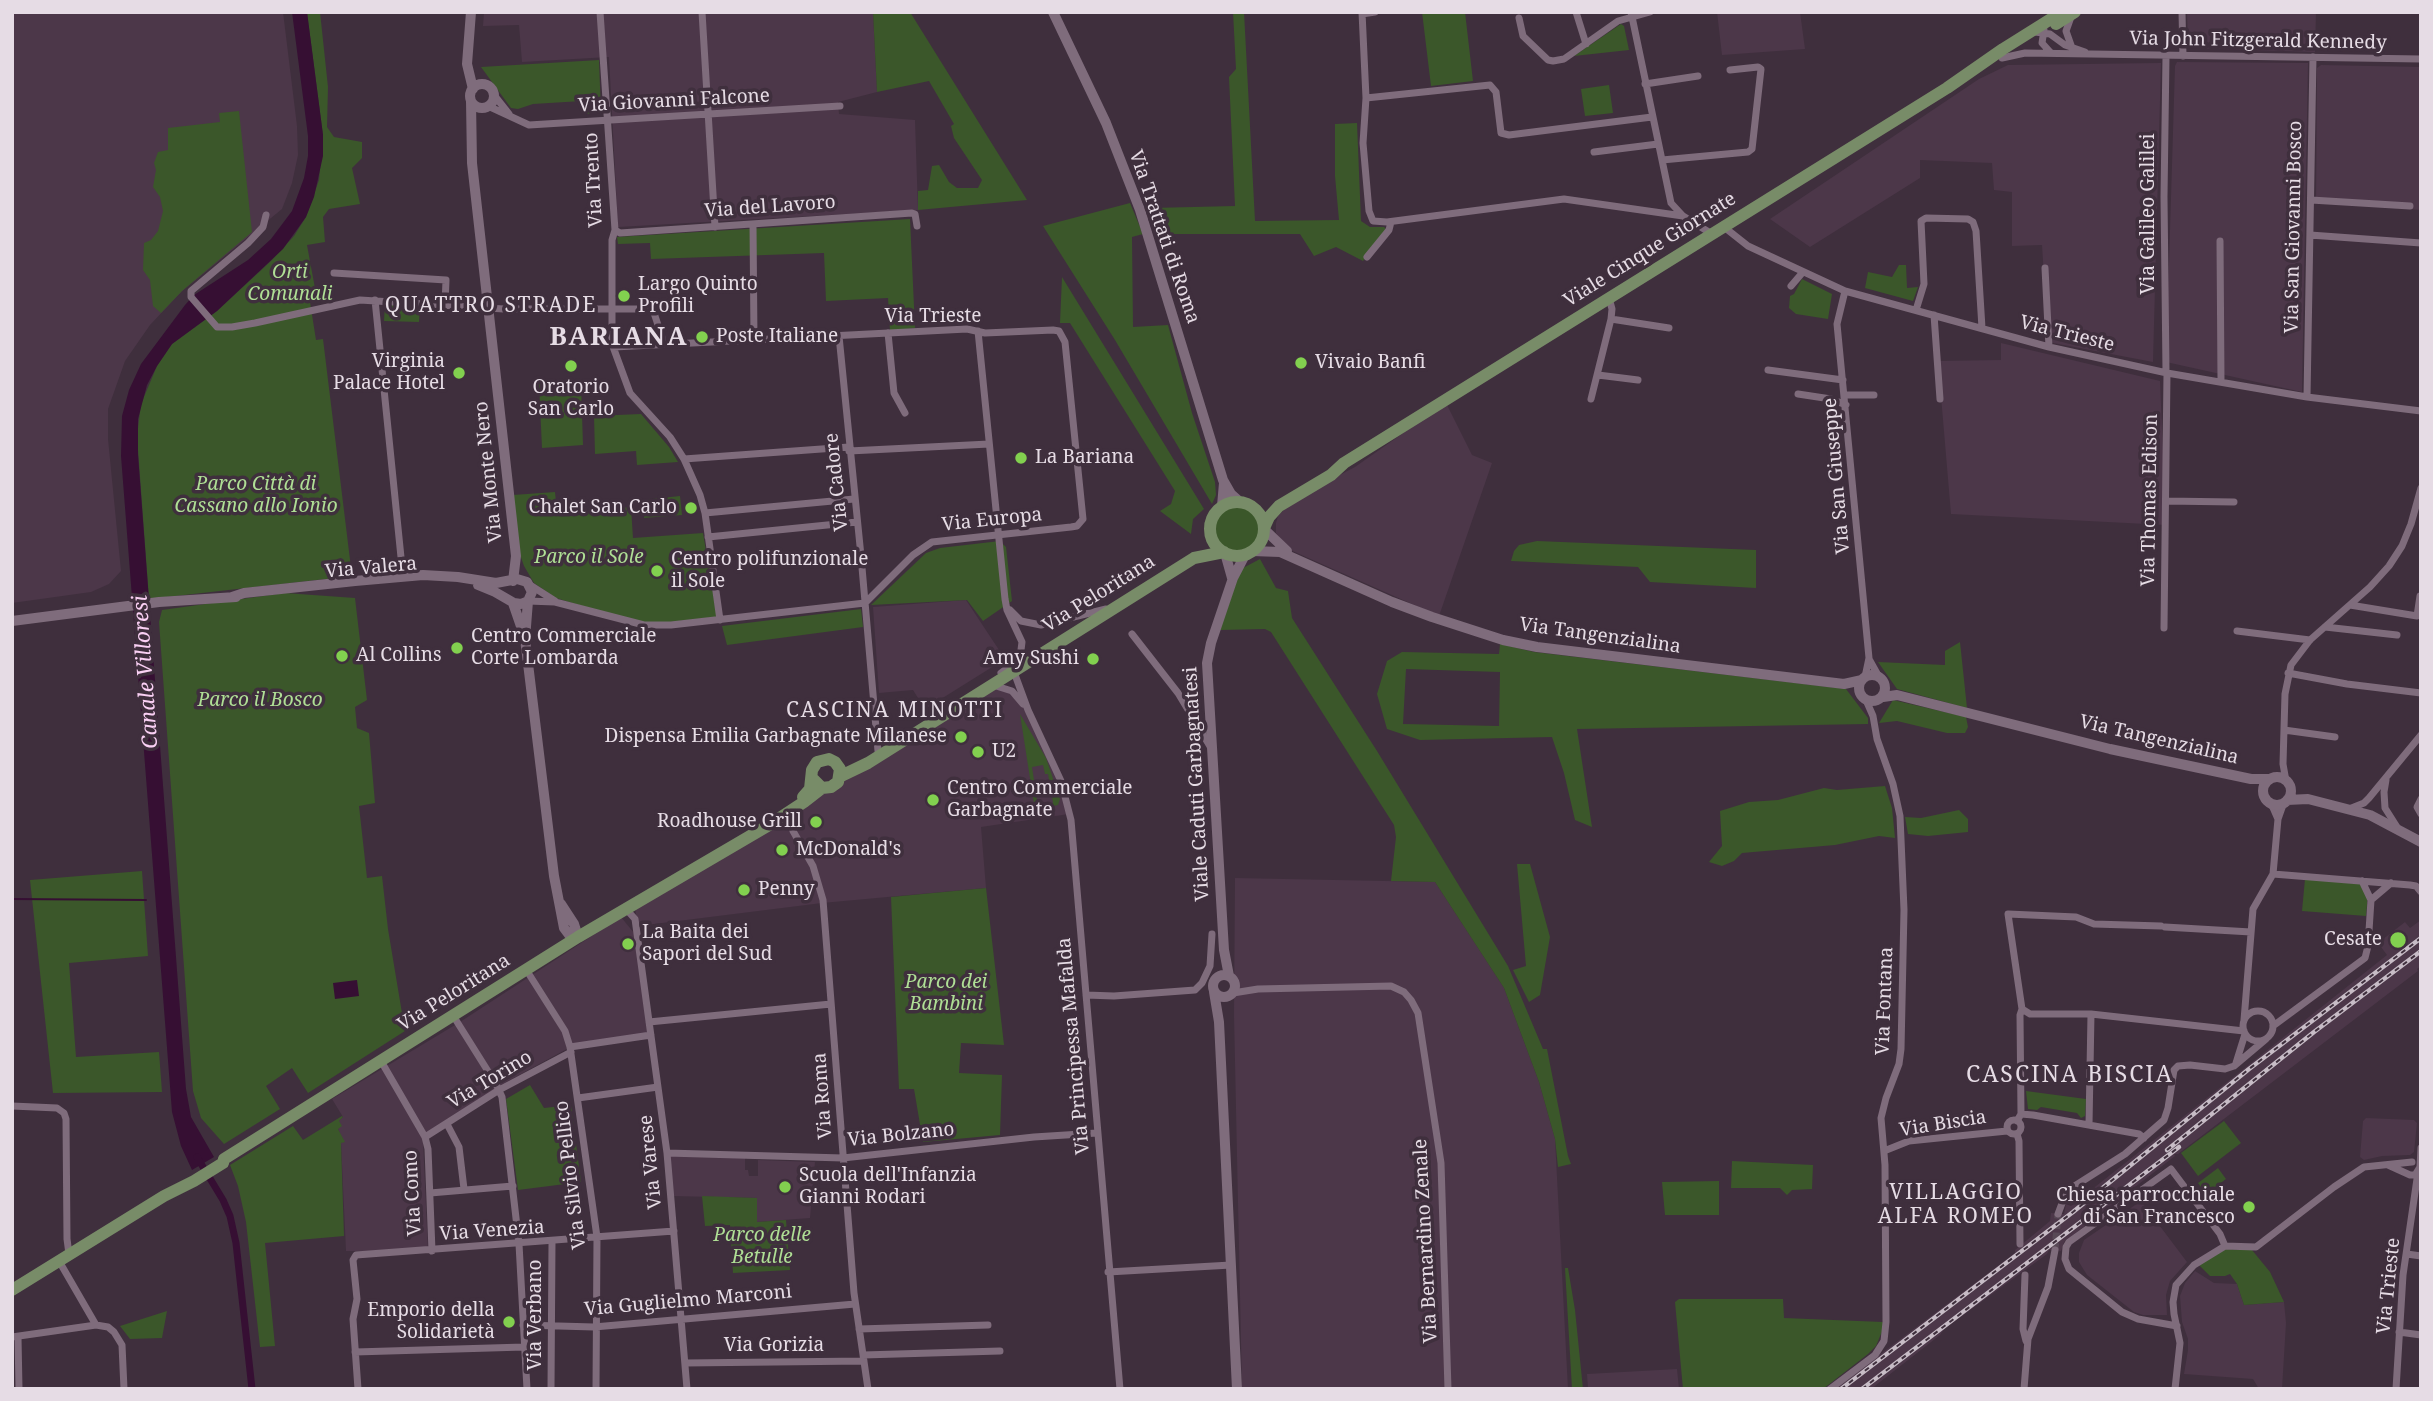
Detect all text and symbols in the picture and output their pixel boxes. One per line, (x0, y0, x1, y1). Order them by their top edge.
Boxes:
street label: Via John Fitzgerald Kennedy (2129, 27, 2387, 55)
street label: Via Giovanni Falcone (577, 85, 771, 117)
street label: Via San Giovanni Bosco (2281, 120, 2307, 334)
street label: Via Trento (580, 132, 608, 228)
street label: Via Galileo Galilei (2138, 133, 2160, 295)
street label: Via Trattati di Roma (1124, 147, 1204, 327)
street label: Viale Cinque Giornate (1560, 188, 1740, 312)
street label: Via del Lavoro (704, 191, 836, 223)
park label: Orti Comunali (247, 262, 333, 306)
place label: Largo Quinto Profili (638, 274, 758, 318)
marker: Largo Quinto Profili (616, 288, 632, 304)
district label: QUATTRO STRADE (386, 293, 596, 319)
street label: Via Trieste (885, 306, 981, 328)
street label: Via Trieste (2017, 311, 2117, 357)
district label: BARIANA (550, 322, 688, 354)
place label: Poste Italiane (716, 326, 838, 348)
marker: Poste Italiane (694, 329, 710, 345)
place label: Virginia Palace Hotel (333, 351, 445, 395)
place label: Vivaio Banfi (1315, 352, 1426, 374)
marker: Vivaio Banfi (1293, 355, 1309, 371)
marker: Oratorio San Carlo (563, 358, 579, 374)
marker: Virginia Palace Hotel (451, 365, 467, 381)
place label: Oratorio San Carlo (528, 377, 614, 421)
street label: Via San Giuseppe (1819, 397, 1855, 555)
street label: Via Monte Nero (470, 400, 508, 544)
street label: Via Thomas Edison (2137, 413, 2163, 587)
street label: Via Cadore (821, 432, 853, 532)
place label: La Bariana (1035, 447, 1134, 469)
marker: La Bariana (1013, 450, 1029, 466)
park label: Parco Città di Cassano allo Ionio (174, 474, 338, 518)
place label: Chalet San Carlo (528, 497, 677, 519)
marker: Chalet San Carlo (683, 500, 699, 516)
street label: Via Europa (941, 503, 1043, 537)
park label: Parco il Sole (534, 547, 644, 569)
place label: Centro polifunzionale il Sole (671, 549, 868, 593)
street label: Via Peloritana (1039, 550, 1159, 638)
street label: Via Valera (324, 553, 418, 583)
marker: Centro polifunzionale il Sole (649, 563, 665, 579)
water label: Canale Villoresi (128, 595, 164, 749)
street label: Via Tangenzialina (1518, 613, 1682, 659)
place label: Centro Commerciale Corte Lombarda (471, 626, 656, 670)
marker: Centro Commerciale Corte Lombarda (449, 640, 465, 656)
place label: Al Collins (356, 645, 442, 667)
marker: Al Collins (334, 648, 350, 664)
place label: Amy Sushi (983, 648, 1079, 670)
marker: Amy Sushi (1085, 651, 1101, 667)
street label: Viale Caduti Garbagnatesi (1179, 666, 1215, 902)
park label: Parco il Bosco (197, 690, 323, 712)
district label: CASCINA MINOTTI (788, 698, 1002, 724)
street label: Via Tangenzialina (2077, 711, 2241, 769)
place label: Dispensa Emilia Garbagnate Milanese (605, 726, 947, 748)
marker: Dispensa Emilia Garbagnate Milanese (953, 729, 969, 745)
place label: U2 (992, 741, 1016, 763)
marker: U2 (970, 744, 986, 760)
place label: Centro Commerciale Garbagnate (947, 778, 1132, 822)
marker: Centro Commerciale Garbagnate (925, 792, 941, 808)
place label: Roadhouse Grill (657, 811, 802, 833)
marker: Roadhouse Grill (808, 814, 824, 830)
place label: McDonald's (796, 839, 901, 861)
marker: McDonald's (774, 842, 790, 858)
place label: Penny (758, 879, 815, 901)
marker: Penny (736, 882, 752, 898)
place label: La Baita dei Sapori del Sud (642, 922, 772, 966)
place label: Cesate (2324, 929, 2382, 951)
marker: Cesate (2388, 930, 2408, 950)
marker: La Baita dei Sapori del Sud (620, 936, 636, 952)
street label: Via Principessa Mafalda (1053, 937, 1095, 1155)
street label: Via Fontana (1872, 946, 1898, 1056)
street label: Via Peloritana (394, 949, 514, 1037)
park label: Parco dei Bambini (905, 972, 987, 1016)
street label: Via Torino (444, 1046, 536, 1114)
street label: Via Roma (809, 1052, 837, 1140)
district label: CASCINA BISCIA (1968, 1061, 2172, 1089)
street label: Via Silvio Pellico (551, 1099, 591, 1251)
street label: Via Biscia (1898, 1106, 1988, 1142)
street label: Via Varese (635, 1114, 667, 1210)
street label: Via Bolzano (846, 1118, 956, 1152)
street label: Via Bernardino Zenale (1409, 1138, 1443, 1344)
street label: Via Como (399, 1149, 427, 1237)
place label: Scuola dell'Infanzia Gianni Rodari (799, 1165, 977, 1209)
marker: Scuola dell'Infanzia Gianni Rodari (777, 1179, 793, 1195)
district label: VILLAGGIO ALFA ROMEO (1879, 1180, 2033, 1230)
place label: Chiesa parrocchiale di San Francesco (2056, 1185, 2235, 1229)
marker: Chiesa parrocchiale di San Francesco (2241, 1199, 2257, 1215)
street label: Via Venezia (439, 1216, 545, 1246)
park label: Parco delle Betulle (713, 1225, 811, 1269)
street label: Via Trieste (2373, 1237, 2405, 1335)
street label: Via Verbano (525, 1260, 547, 1370)
street label: Via Guglielmo Marconi (583, 1281, 793, 1321)
place label: Emporio della Solidarietà (367, 1300, 495, 1344)
marker: Emporio della Solidarietà (501, 1314, 517, 1330)
street label: Via Gorizia (724, 1335, 824, 1357)

